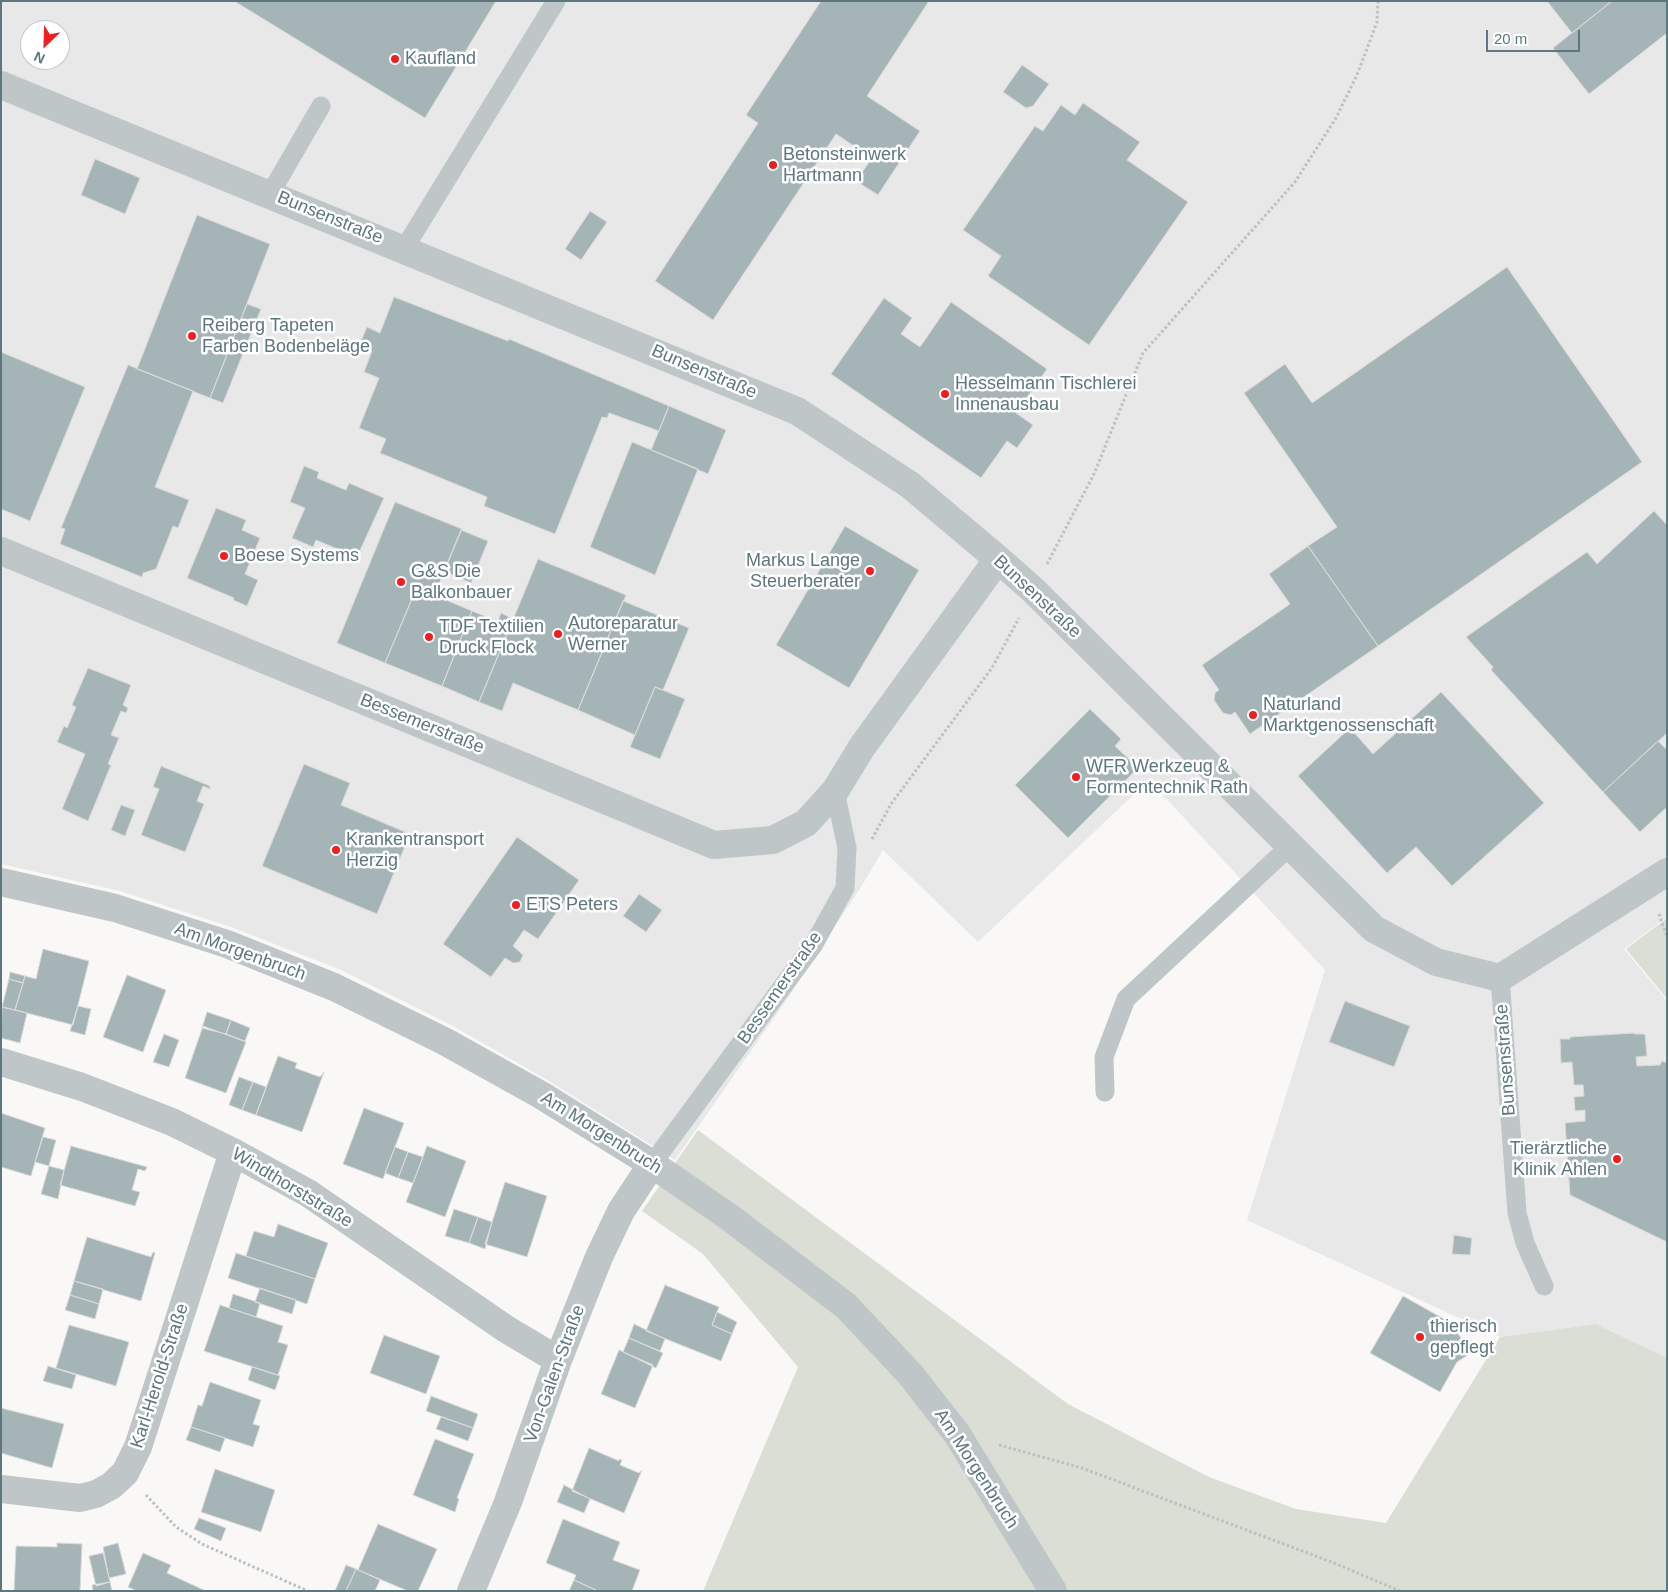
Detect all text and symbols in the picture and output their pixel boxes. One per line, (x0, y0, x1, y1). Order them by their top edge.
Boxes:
north arrow (20, 20, 70, 70)
scale bar (1488, 20, 1582, 52)
text: 20 m (1494, 30, 1527, 47)
text: N (31, 48, 47, 67)
place label: Kaufland (405, 48, 476, 70)
marker: Kaufland (389, 53, 401, 65)
place label: Betonsteinwerk Hartmann (783, 144, 906, 186)
marker: Betonsteinwerk Hartmann (767, 159, 779, 171)
street label: Bunsenstraße (274, 187, 386, 249)
place label: Reiberg Tapeten Farben Bodenbeläge (202, 315, 370, 358)
marker: Reiberg Tapeten Farben Bodenbeläge (186, 330, 198, 342)
street label: Bunsenstraße (648, 340, 760, 404)
place label: Hesselmann Tischlerei Innenausbau (955, 373, 1136, 416)
marker: Hesselmann Tischlerei Innenausbau (939, 388, 951, 400)
place label: Boese Systems (234, 545, 359, 567)
marker: Boese Systems (218, 550, 230, 562)
place label: Markus Lange Steuerberater (746, 550, 860, 592)
street label: Bunsenstraße (989, 551, 1085, 643)
place label: G&S Die Balkonbauer (411, 561, 512, 604)
marker: Markus Lange Steuerberater (864, 565, 876, 577)
marker: G&S Die Balkonbauer (395, 576, 407, 588)
place label: Autoreparatur Werner (568, 613, 678, 656)
place label: TDF Textilien Druck Flock (439, 616, 544, 659)
marker: Autoreparatur Werner (552, 628, 564, 640)
marker: TDF Textilien Druck Flock (423, 631, 435, 643)
street label: Bessemerstraße (357, 689, 487, 759)
place label: Naturland Marktgenossenschaft (1263, 694, 1434, 736)
marker: Naturland Marktgenossenschaft (1247, 709, 1259, 721)
place label: WFR Werkzeug & Formentechnik Rath (1086, 756, 1248, 799)
marker: WFR Werkzeug & Formentechnik Rath (1070, 771, 1082, 783)
place label: Krankentransport Herzig (346, 829, 484, 872)
marker: Krankentransport Herzig (330, 844, 342, 856)
place label: ETS Peters (526, 894, 618, 916)
marker: ETS Peters (510, 899, 522, 911)
street label: Am Morgenbruch (171, 918, 309, 986)
street label: Bessemerstraße (733, 928, 827, 1048)
street label: Bunsenstraße (1491, 1003, 1521, 1117)
street label: Am Morgenbruch (537, 1087, 665, 1179)
place label: Tierärztliche Klinik Ahlen (1510, 1138, 1607, 1180)
street label: Windthorststraße (228, 1143, 356, 1233)
marker: Tierärztliche Klinik Ahlen (1611, 1153, 1623, 1165)
street label: Karl-Herold-Straße (126, 1301, 194, 1451)
street label: Von-Galen-Straße (520, 1302, 590, 1446)
place label: thierisch gepflegt (1430, 1316, 1497, 1358)
marker: thierisch gepflegt (1414, 1331, 1426, 1343)
street label: Am Morgenbruch (929, 1405, 1023, 1533)

